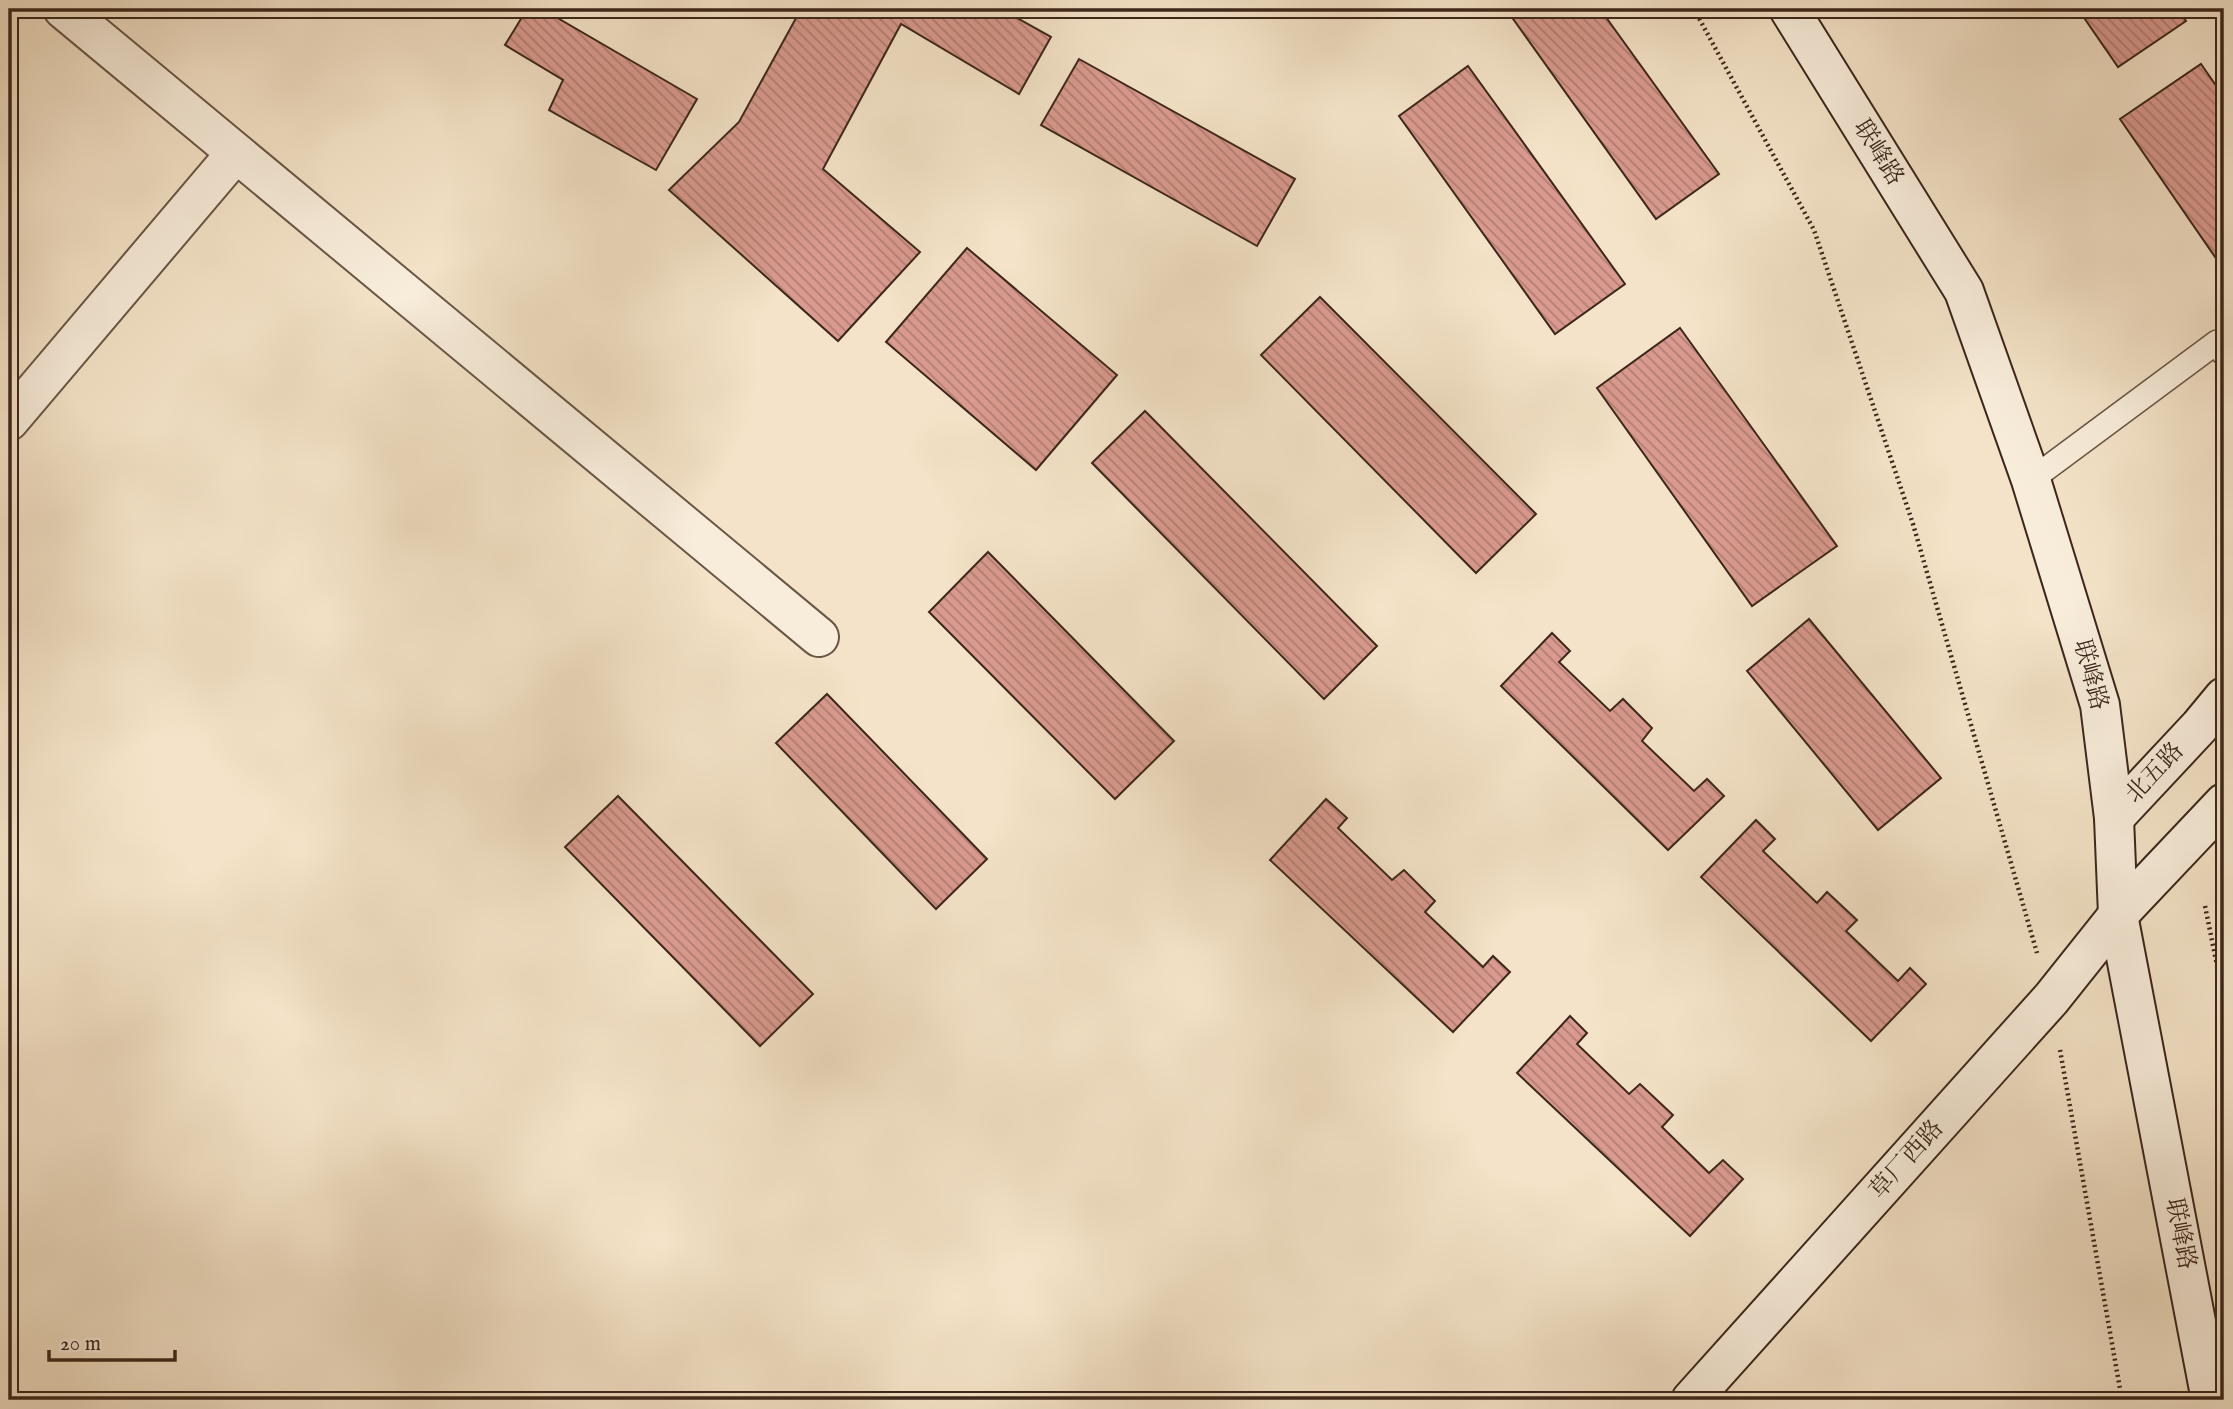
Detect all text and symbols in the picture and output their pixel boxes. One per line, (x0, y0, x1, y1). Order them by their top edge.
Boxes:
street label: 联峰路 (1846, 114, 1910, 192)
street label: 联峰路 (2066, 636, 2114, 714)
street label: 北五路 (2119, 736, 2191, 810)
street label: 草厂西路 (1863, 1114, 1951, 1206)
street label: 联峰路 (2158, 1196, 2202, 1272)
scale bar (49, 1318, 175, 1362)
text: 20 m (60, 1331, 101, 1358)

